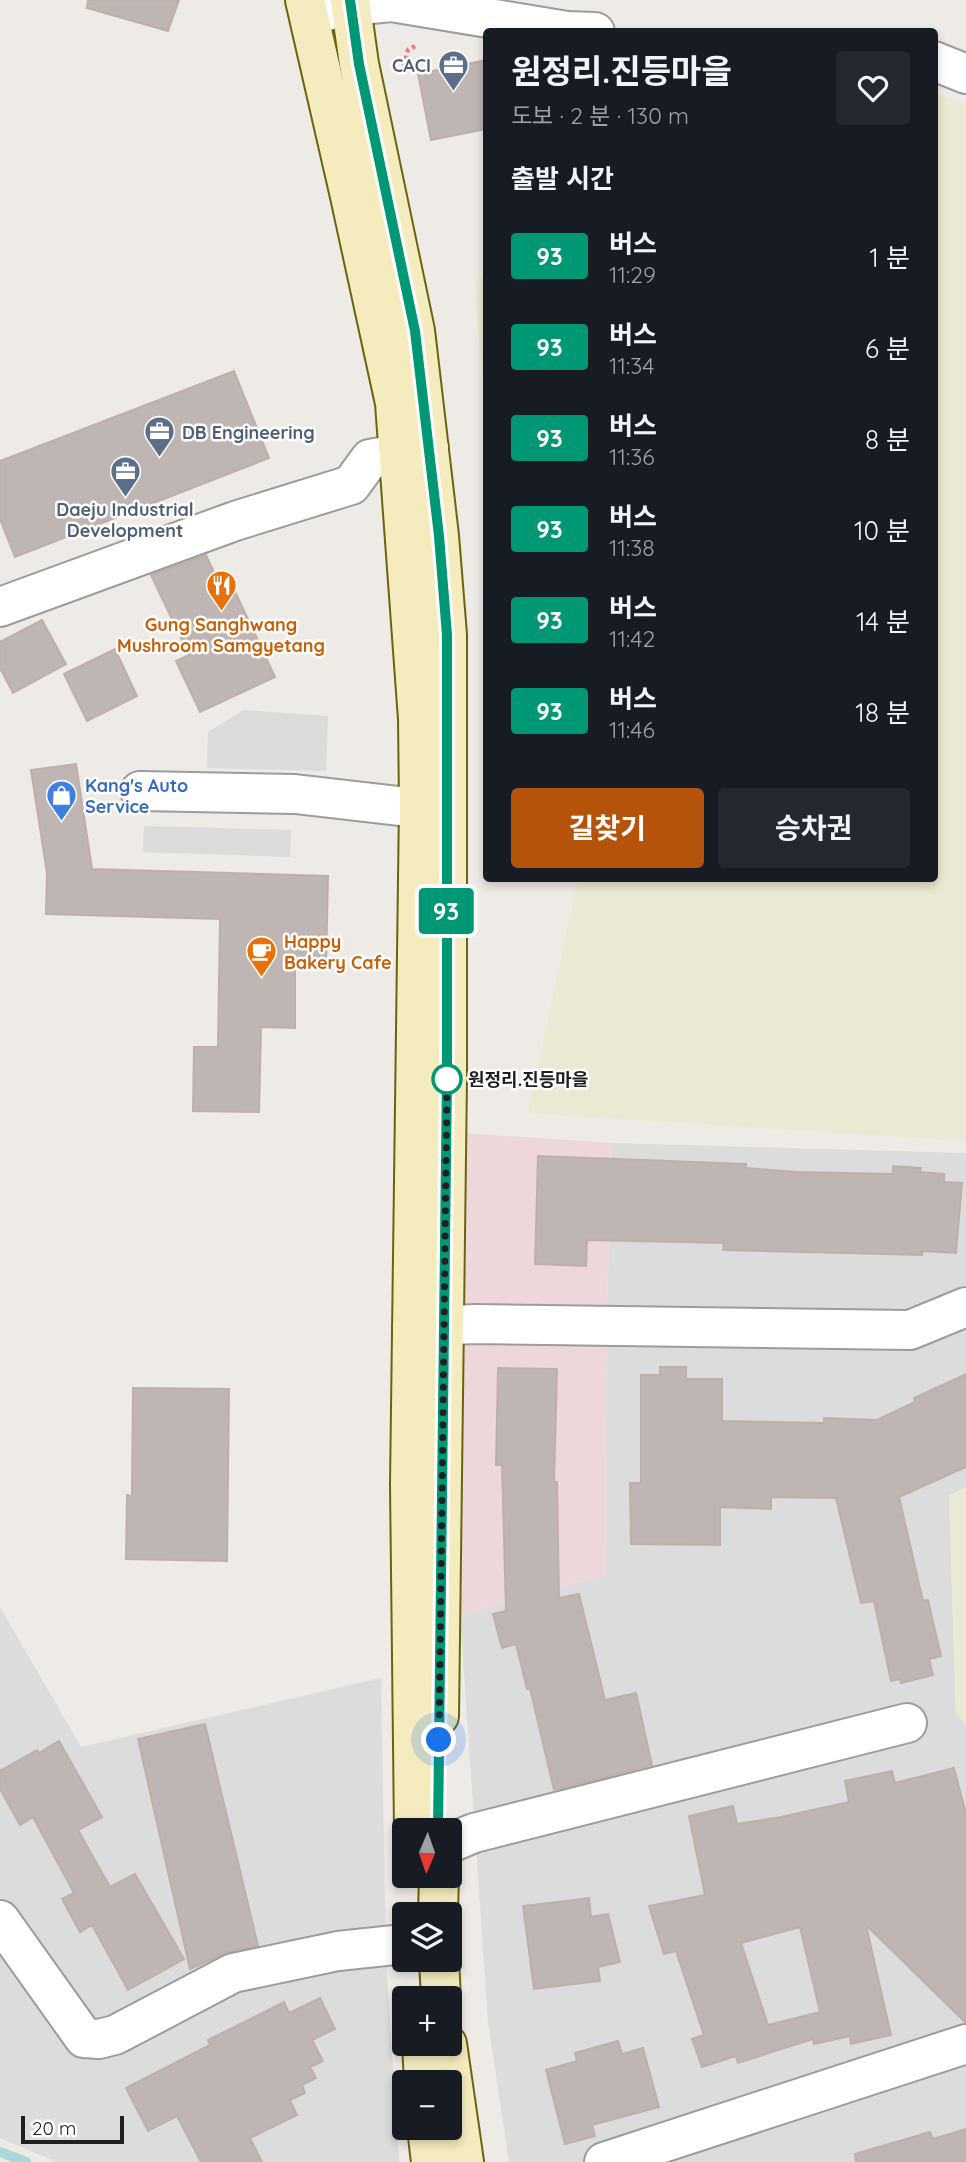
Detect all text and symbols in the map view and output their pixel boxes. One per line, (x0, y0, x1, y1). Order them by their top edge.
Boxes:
office icon: CACI (437, 48, 471, 92)
text: 원정리.진등마을 (511, 50, 732, 91)
button: heart (836, 51, 910, 125)
place label: CACI (392, 54, 431, 77)
text: 도보 · 2 분 · 130 m (511, 101, 689, 130)
text: 출발 시간 (511, 162, 614, 195)
text: 버스 (609, 227, 657, 260)
text: 93 (536, 241, 563, 271)
text: 1 분 (869, 241, 910, 274)
text: 11:29 (609, 260, 656, 289)
text: 버스 (609, 318, 657, 351)
text: 93 (536, 332, 563, 362)
text: 6 분 (865, 332, 910, 365)
text: 11:34 (609, 351, 655, 380)
text: 버스 (609, 409, 657, 442)
office icon: DB Engineering (142, 415, 176, 459)
place label: DB Engineering (182, 421, 315, 444)
text: 93 (536, 423, 563, 453)
text: 8 분 (865, 423, 910, 456)
text: 11:36 (609, 442, 655, 471)
office icon: Daeju Industrial Development (108, 454, 142, 498)
place label: Daeju Industrial Development (56, 498, 194, 542)
text: 버스 (609, 500, 657, 533)
text: 93 (536, 514, 563, 544)
text: 10 분 (854, 514, 910, 547)
text: 11:38 (609, 533, 655, 562)
restaurant icon: Gung Sanghwang Mushroom Samgyetang (204, 569, 238, 613)
text: 버스 (609, 591, 657, 624)
text: 93 (536, 605, 563, 635)
text: 14 분 (856, 605, 910, 638)
place label: Gung Sanghwang Mushroom Samgyetang (117, 613, 325, 657)
text: 11:42 (609, 624, 655, 653)
text: 버스 (609, 682, 657, 715)
text: 93 (536, 696, 563, 726)
text: 18 분 (855, 696, 910, 729)
text: 11:46 (609, 715, 655, 744)
place label: Kang's Auto Service (85, 774, 188, 818)
shop icon: Kang's Auto Service (45, 778, 79, 822)
button: 길찾기 (511, 788, 704, 868)
button: 승차권 (718, 788, 910, 868)
line badge: 93 (414, 888, 478, 934)
text: 93 (433, 896, 459, 926)
place label: Happy Bakery Cafe (284, 930, 392, 974)
cafe icon: Happy Bakery Cafe (244, 934, 278, 978)
marker: 원정리.진등마을 (432, 1064, 462, 1094)
place label: 원정리.진등마을 (468, 1068, 588, 1091)
your location (421, 1722, 456, 1757)
north arrow (392, 1818, 462, 1888)
map controls (392, 1818, 462, 2140)
button: layers (392, 1902, 462, 1972)
button: + (392, 1986, 462, 2056)
button: − (392, 2070, 462, 2140)
scale bar (21, 2113, 124, 2145)
text: 20 m (32, 2116, 76, 2140)

